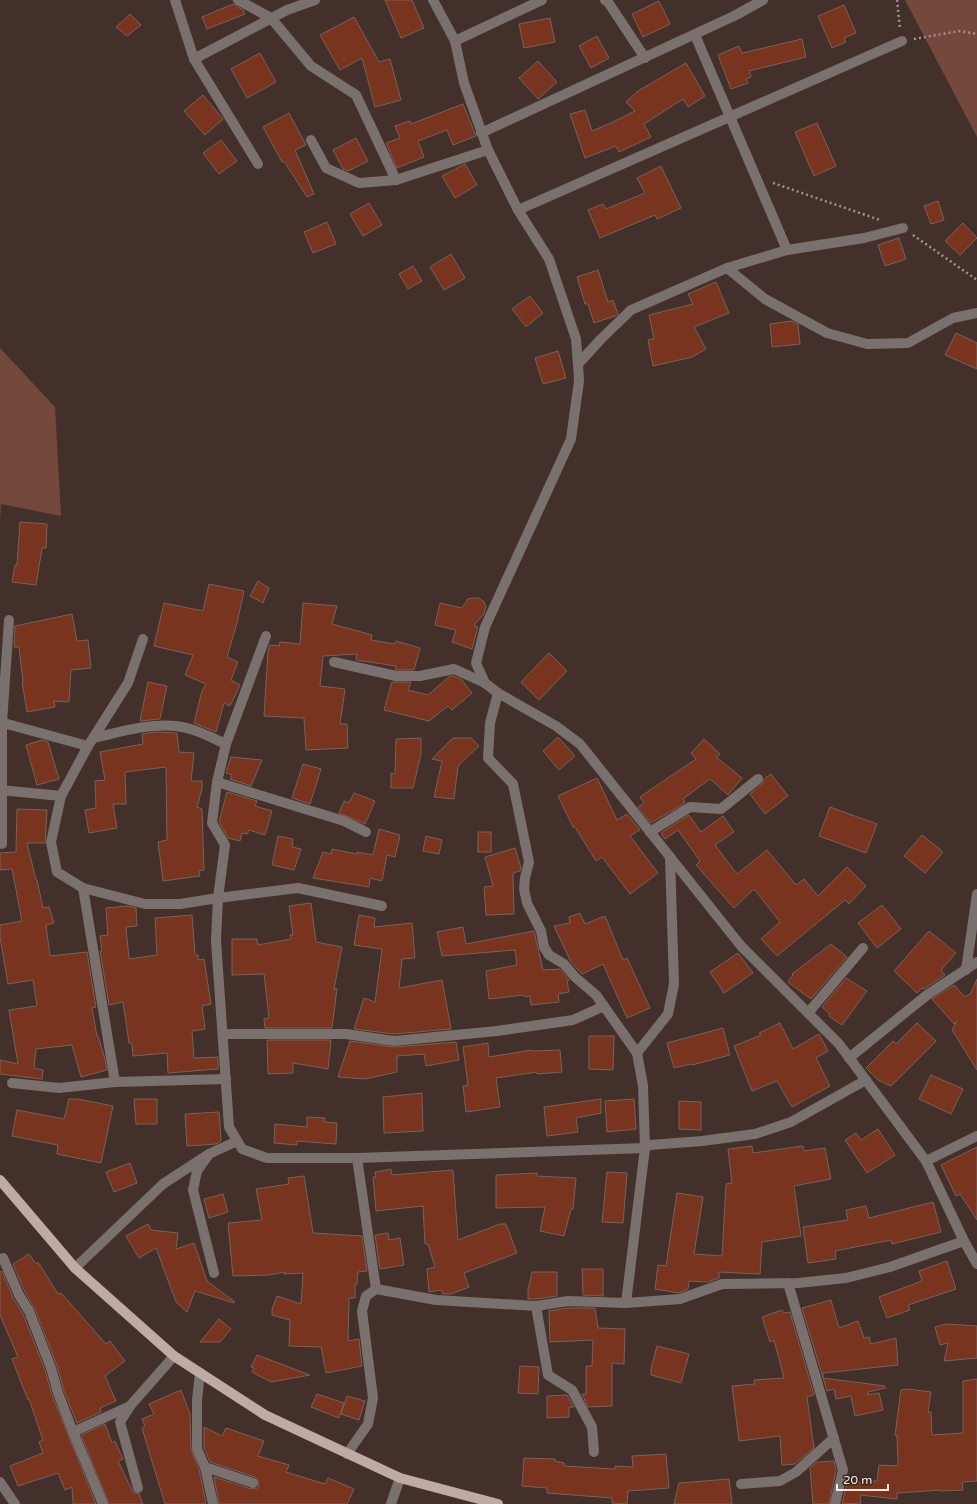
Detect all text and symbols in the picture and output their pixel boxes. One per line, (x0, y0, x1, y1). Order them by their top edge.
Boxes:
scale bar (837, 1466, 888, 1492)
text: 20 m (843, 1473, 872, 1487)

